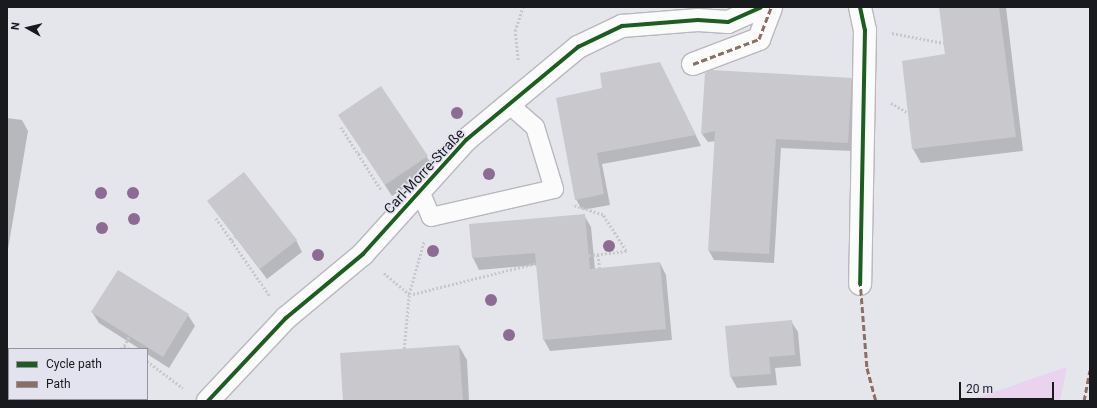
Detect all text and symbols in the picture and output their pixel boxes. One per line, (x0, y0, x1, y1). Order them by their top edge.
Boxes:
north arrow (8, 8, 48, 48)
text: N (9, 22, 23, 31)
street label: Carl-Morre-Straße (380, 125, 468, 217)
legend (8, 348, 148, 400)
text: Cycle path (46, 357, 102, 371)
scale bar (961, 374, 1056, 400)
text: Path (46, 377, 71, 391)
text: 20 m (966, 382, 993, 396)

